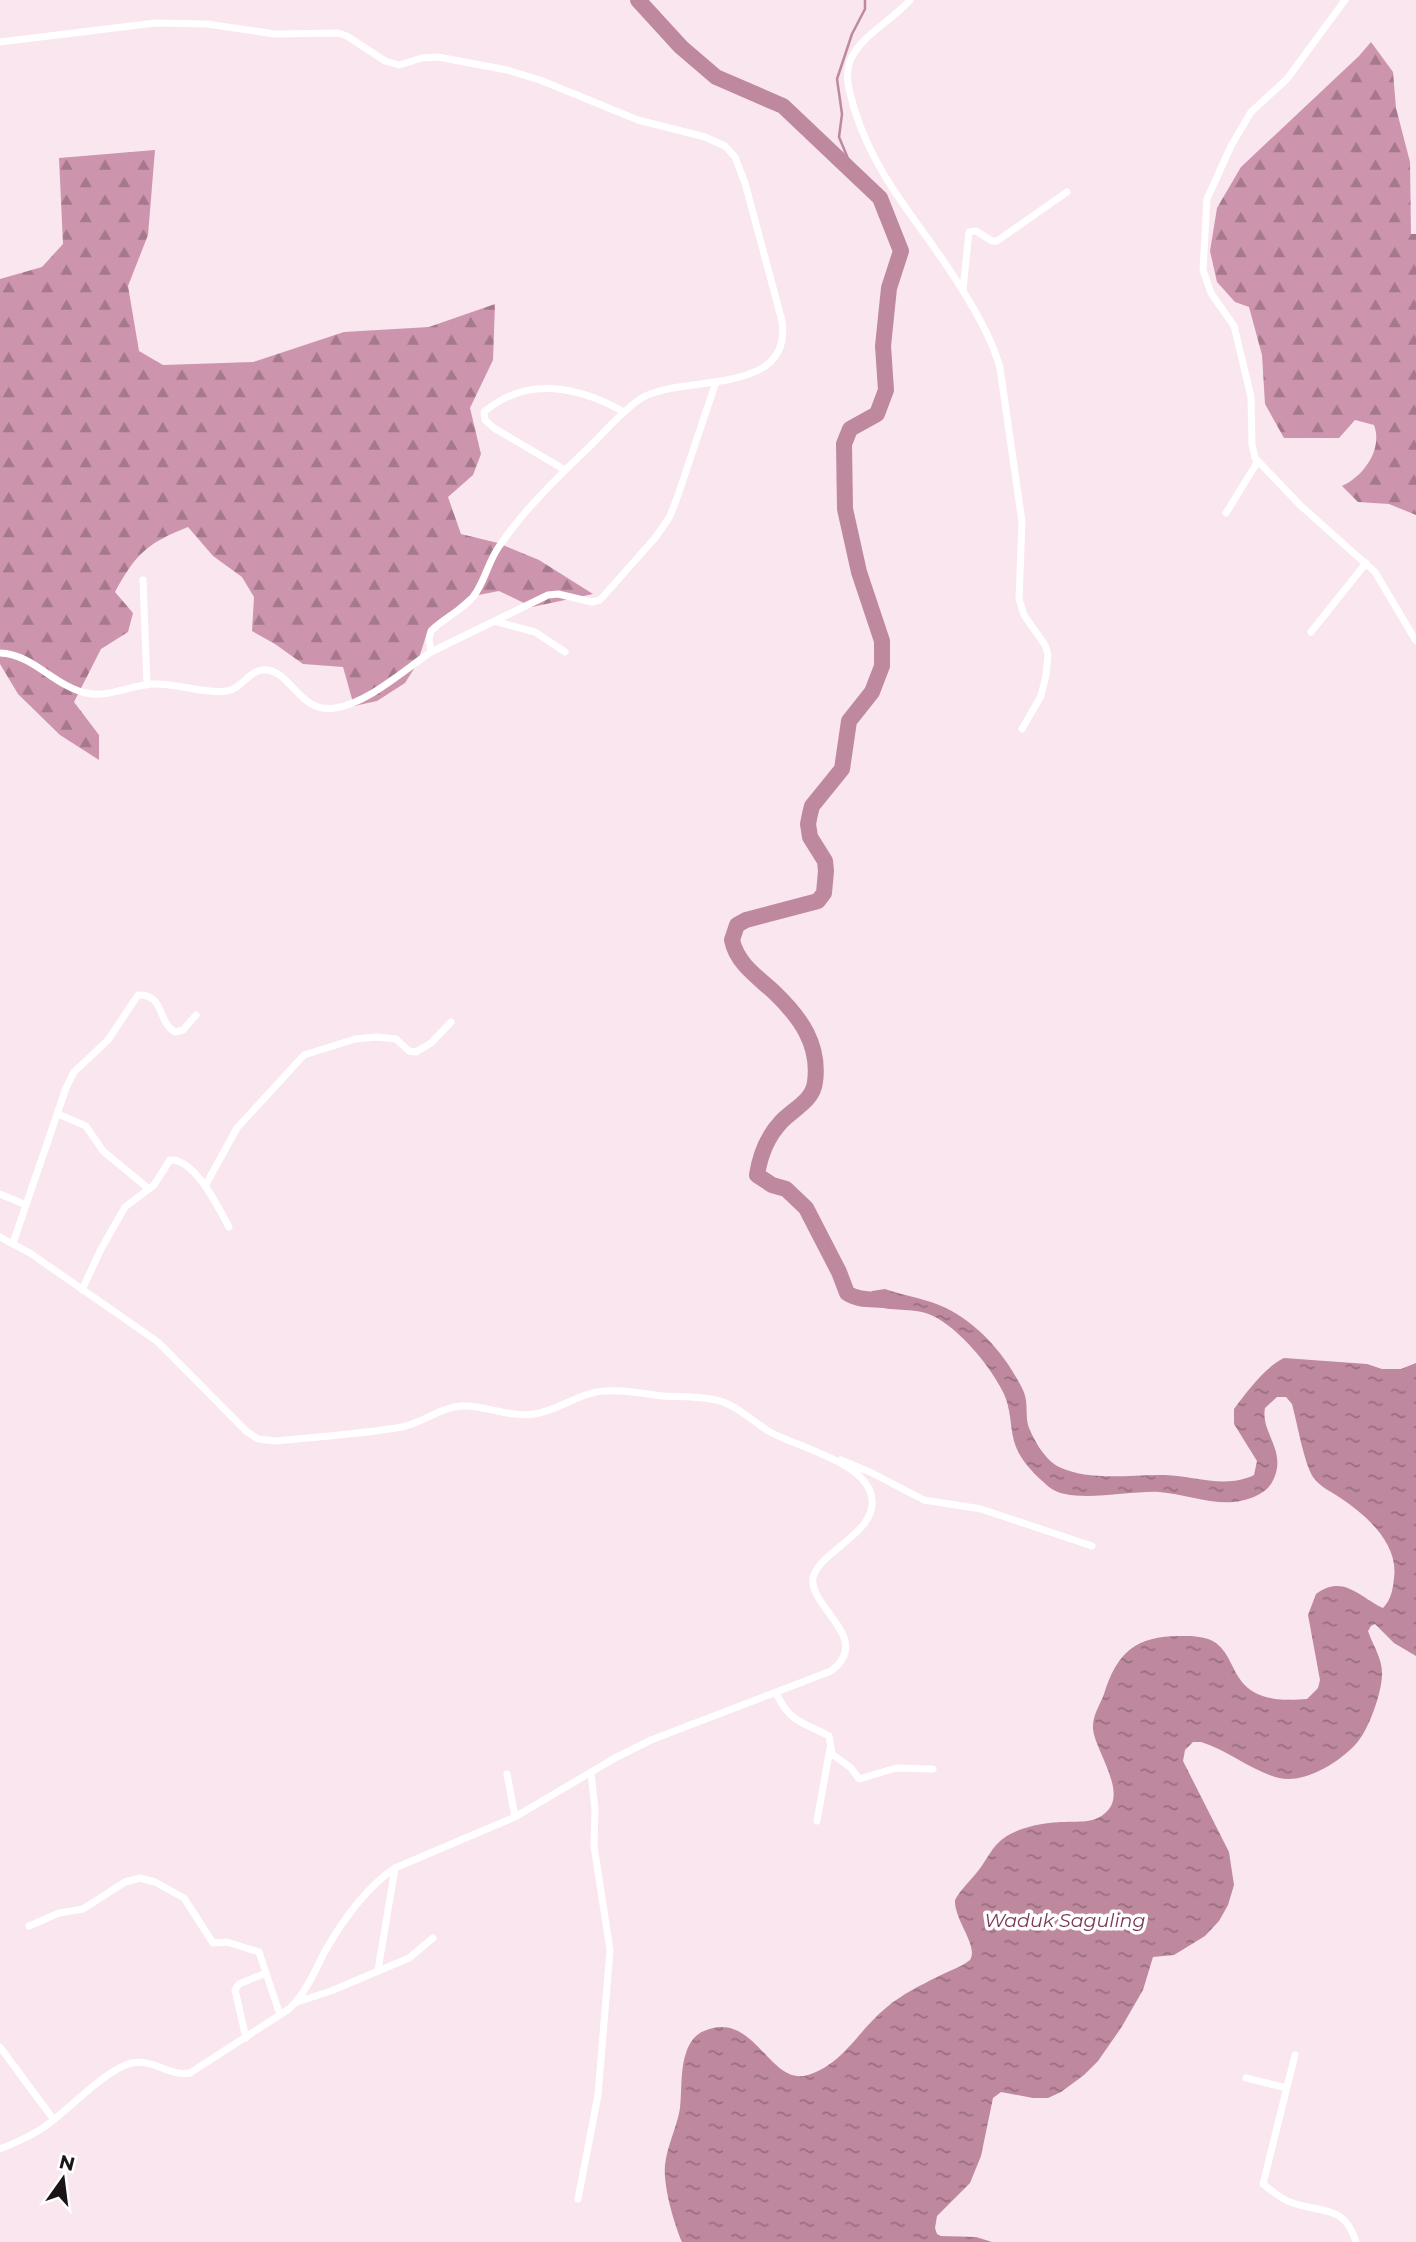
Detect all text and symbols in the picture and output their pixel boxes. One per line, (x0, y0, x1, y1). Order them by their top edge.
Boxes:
water label: Waduk Saguling (985, 1909, 1145, 1932)
north arrow (28, 2144, 98, 2214)
text: N (57, 2150, 77, 2176)

